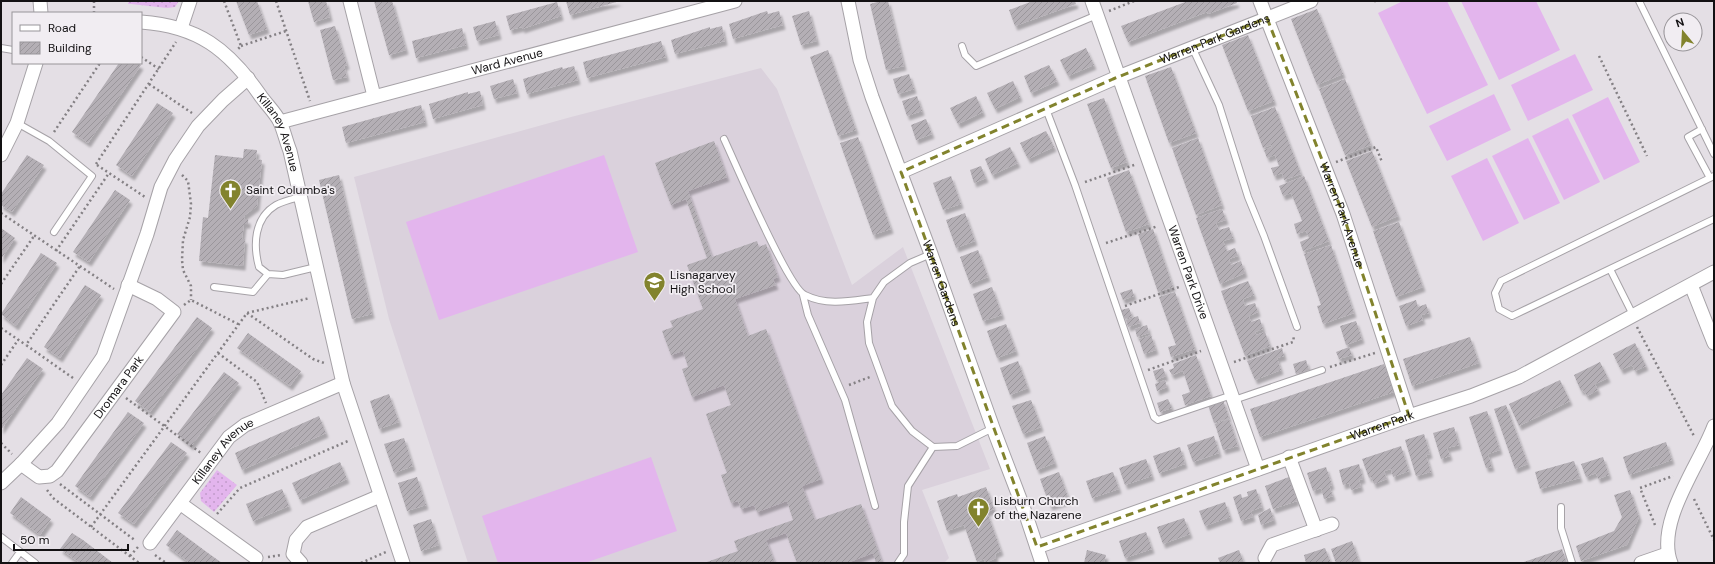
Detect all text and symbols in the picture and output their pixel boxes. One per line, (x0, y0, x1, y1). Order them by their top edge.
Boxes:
street label: Warren Park Gardens (1157, 10, 1272, 68)
legend (12, 12, 142, 64)
north arrow (1663, 12, 1703, 52)
text: N (1674, 15, 1686, 30)
text: Road (48, 20, 76, 36)
text: Building (48, 40, 92, 56)
street label: Ward Avenue (470, 44, 545, 79)
street label: Killaney Avenue (253, 90, 303, 174)
street label: Warren Park Avenue (1316, 160, 1368, 270)
church icon: Saint Columba's (217, 177, 243, 210)
place label: Saint Columba's (246, 182, 335, 198)
street label: Warren Park Drive (1164, 223, 1212, 322)
street label: Warren Gardens (919, 238, 964, 329)
place label: Lisnagarvey High School (670, 267, 736, 297)
school or university icon: Lisnagarvey High School (642, 269, 668, 302)
street label: Dromara Park (90, 352, 147, 422)
street label: Warren Park (1348, 407, 1416, 444)
street label: Killaney Avenue (188, 414, 256, 488)
place label: Lisburn Church of the Nazarene (994, 493, 1082, 523)
church icon: Lisburn Church of the Nazarene (966, 495, 992, 528)
scale bar (14, 526, 128, 552)
text: 50 m (20, 532, 49, 548)

